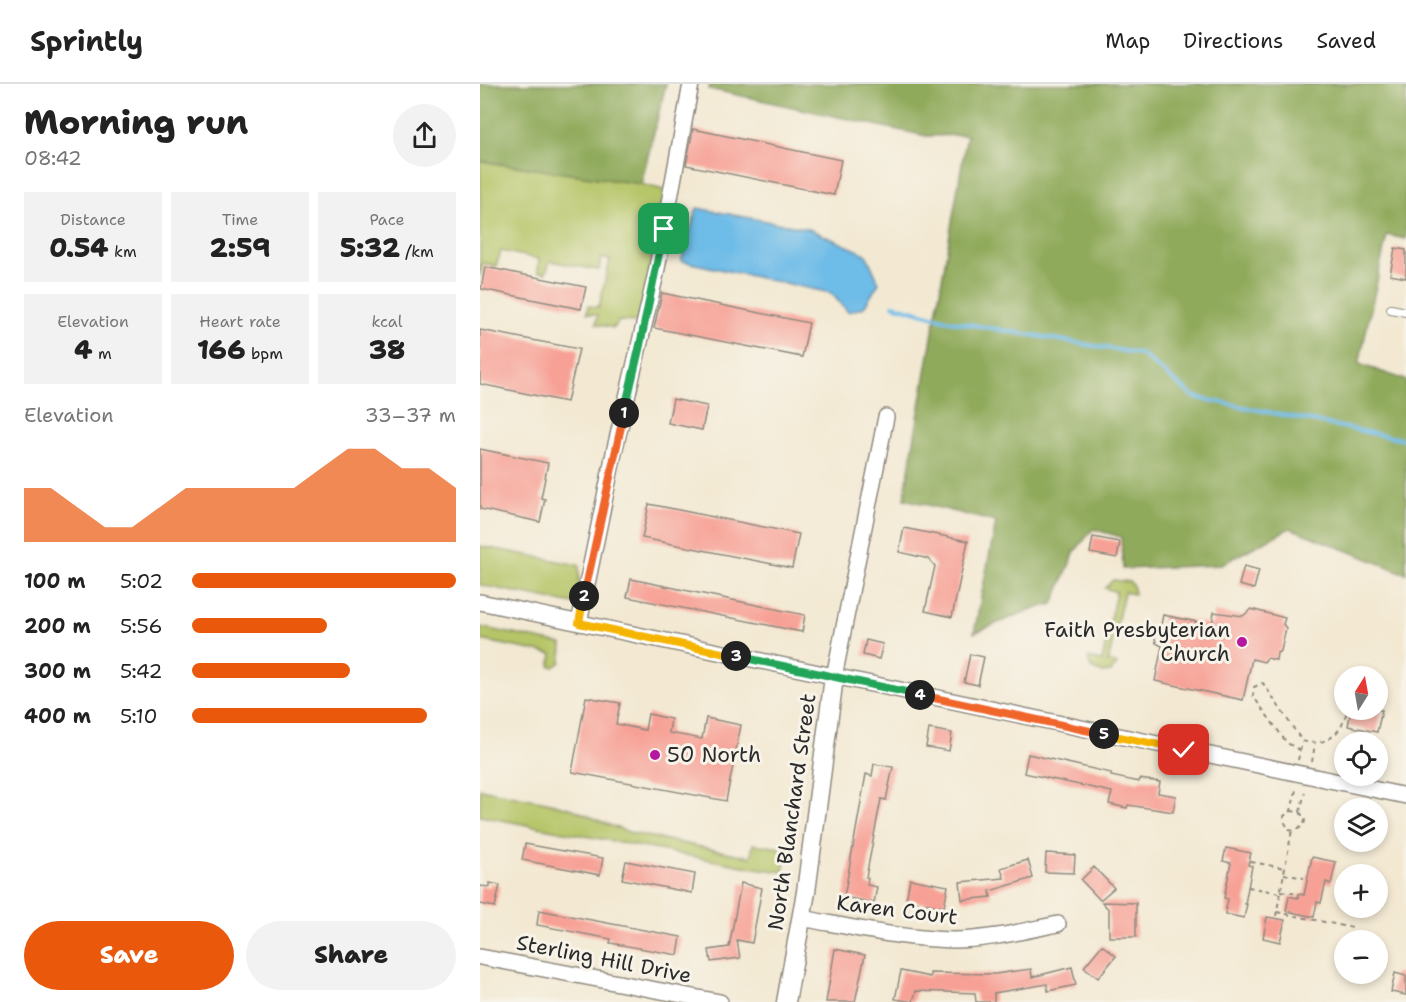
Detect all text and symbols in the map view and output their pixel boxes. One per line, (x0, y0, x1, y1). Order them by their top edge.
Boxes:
text: Sprintly (30, 22, 143, 60)
text: Map (1105, 27, 1150, 55)
text: Directions (1183, 27, 1283, 55)
text: Saved (1316, 27, 1376, 55)
text: Morning run (24, 100, 248, 145)
button: share (393, 104, 456, 167)
text: 08:42 (24, 145, 82, 171)
pin (638, 203, 689, 254)
text: Distance (60, 209, 126, 230)
text: Time (222, 209, 258, 230)
text: Pace (369, 209, 405, 230)
icon: arrive (647, 212, 680, 245)
text: 0.54 (49, 230, 109, 265)
text: 2:59 (210, 230, 270, 265)
text: 5:32 (340, 230, 400, 265)
text: km (109, 241, 137, 262)
text: /km (400, 241, 434, 262)
text: Elevation (57, 311, 129, 332)
text: Heart rate (199, 311, 281, 332)
text: kcal (371, 311, 403, 332)
text: 4 (74, 332, 92, 367)
text: 166 (197, 332, 245, 367)
text: 38 (369, 332, 405, 367)
text: m (92, 343, 112, 364)
text: bpm (245, 343, 283, 364)
pin: 1 (609, 398, 639, 428)
text: Elevation (24, 402, 114, 428)
text: 33–37 m (365, 402, 456, 428)
text: 1 (620, 402, 628, 423)
text: 100 m (24, 568, 86, 594)
text: 5:02 (120, 568, 163, 594)
pin: 2 (569, 581, 599, 611)
text: 2 (578, 585, 590, 606)
text: 200 m (24, 613, 91, 639)
text: 5:56 (120, 613, 163, 639)
place label: Faith Presbyterian Church (1044, 616, 1230, 668)
marker: Faith Presbyterian Church (1235, 635, 1249, 649)
pin: 3 (721, 641, 751, 671)
text: 3 (730, 645, 742, 666)
text: 300 m (24, 658, 91, 684)
text: 5:42 (120, 658, 162, 684)
north arrow (1334, 666, 1388, 720)
map controls (1334, 666, 1388, 984)
pin: 4 (905, 680, 935, 710)
text: 4 (914, 684, 926, 705)
street label: North Blanchard Street (762, 692, 822, 932)
text: 400 m (24, 703, 91, 729)
text: 5:10 (120, 703, 157, 729)
pin: 5 (1089, 719, 1119, 749)
text: 5 (1099, 723, 1109, 744)
pin (1158, 724, 1209, 775)
button: locate (1334, 732, 1388, 786)
icon: check (1167, 733, 1200, 766)
place label: 50 North (667, 741, 761, 769)
marker: 50 North (648, 748, 662, 762)
button: layers (1334, 798, 1388, 852)
button: + (1334, 864, 1388, 918)
street label: Karen Court (835, 889, 959, 931)
button: Save (24, 921, 234, 990)
button: Share (246, 921, 456, 990)
street label: Sterling Hill Drive (514, 928, 694, 990)
button: − (1334, 930, 1388, 984)

